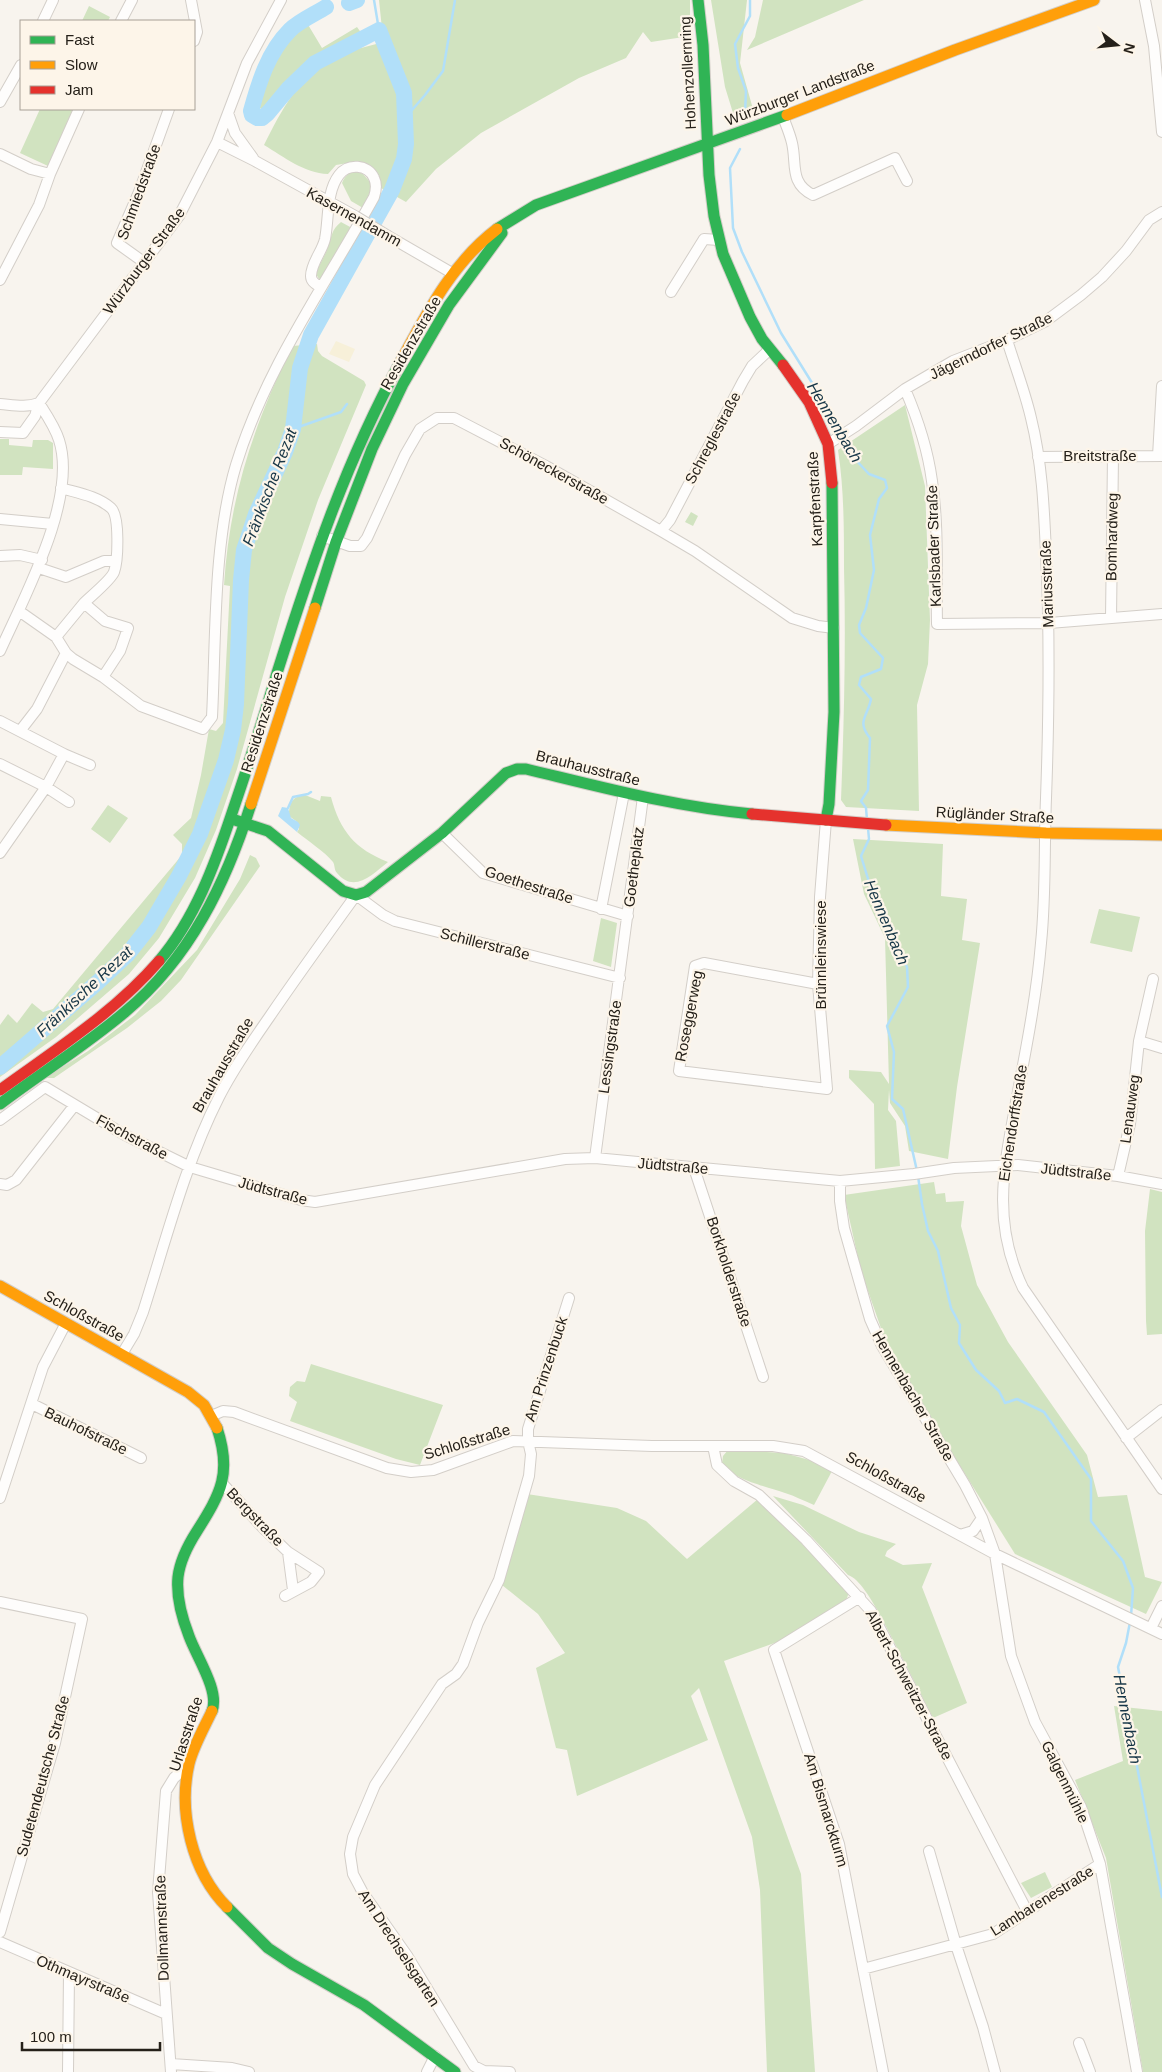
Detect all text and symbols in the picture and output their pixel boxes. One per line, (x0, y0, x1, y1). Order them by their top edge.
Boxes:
street label: Hohenzollernring (676, 16, 699, 130)
legend (20, 20, 195, 110)
north arrow (1092, 20, 1142, 70)
text: Fast (65, 31, 95, 48)
text: N (1120, 42, 1139, 56)
text: Slow (65, 56, 98, 73)
street label: Würzburger Landstraße (723, 56, 877, 129)
text: Jam (65, 81, 93, 98)
street label: Schmiedstraße (113, 142, 164, 242)
street label: Kasernendamm (304, 183, 405, 250)
street label: Würzburger Straße (99, 204, 188, 317)
street label: Residenzstraße (377, 293, 444, 392)
street label: Jägerndorfer Straße (927, 308, 1055, 383)
water label: Hennenbach (804, 379, 865, 466)
street label: Schreglestraße (681, 389, 744, 487)
water label: Fränkische Rezat (239, 426, 300, 548)
street label: Schöneckerstraße (497, 434, 612, 508)
street label: Breitstraße (1063, 447, 1137, 464)
street label: Karpfenstraße (804, 451, 825, 547)
street label: Karlsbader Straße (923, 485, 944, 607)
street label: Bomhardweg (1102, 493, 1121, 581)
street label: Mariusstraße (1036, 540, 1057, 628)
street label: Residenzstraße (237, 669, 286, 774)
street label: Brauhausstraße (534, 746, 642, 789)
street label: Rügländer Straße (935, 803, 1055, 826)
street label: Goetheplatz (620, 826, 647, 908)
street label: Goethestraße (483, 862, 575, 907)
water label: Hennenbach (861, 877, 912, 967)
street label: Brünnleinswiese (812, 900, 829, 1010)
street label: Schillerstraße (439, 924, 532, 963)
water label: Fränkische Rezat (33, 942, 136, 1040)
street label: Roseggerweg (671, 969, 706, 1063)
street label: Lessingstraße (595, 999, 624, 1095)
street label: Brauhausstraße (189, 1014, 257, 1115)
street label: Eichendorffstraße (995, 1063, 1030, 1183)
street label: Lenauweg (1116, 1073, 1143, 1144)
street label: Fischstraße (94, 1111, 171, 1162)
street label: Jüdtstraße (637, 1154, 709, 1177)
street label: Jüdtstraße (1040, 1159, 1112, 1184)
street label: Jüdtstraße (237, 1173, 310, 1208)
street label: Borkholderstraße (704, 1215, 755, 1329)
street label: Schloßstraße (41, 1287, 127, 1345)
street label: Am Prinzenbuck (521, 1314, 571, 1423)
street label: Hennenbacher Straße (869, 1328, 958, 1464)
street label: Bauhofstraße (42, 1403, 130, 1458)
street label: Schloßstraße (422, 1420, 512, 1463)
street label: Schloßstraße (843, 1448, 929, 1506)
street label: Bergstraße (223, 1484, 287, 1549)
street label: Albert-Schweitzer-Straße (863, 1607, 956, 1763)
water label: Hennenbach (1111, 1673, 1145, 1765)
street label: Sudetendeutsche Straße (13, 1694, 72, 1858)
street label: Urlasstraße (165, 1694, 206, 1773)
street label: Galgenmühle (1038, 1738, 1093, 1826)
street label: Am Bismarckturm (801, 1751, 852, 1869)
street label: Lambarenestraße (987, 1862, 1096, 1939)
street label: Dollmannstraße (151, 1875, 172, 1981)
street label: Am Drechselsgarten (355, 1886, 444, 2009)
street label: Othmayrstraße (34, 1951, 133, 2006)
scale bar (22, 2020, 160, 2052)
text: 100 m (30, 2028, 72, 2045)

